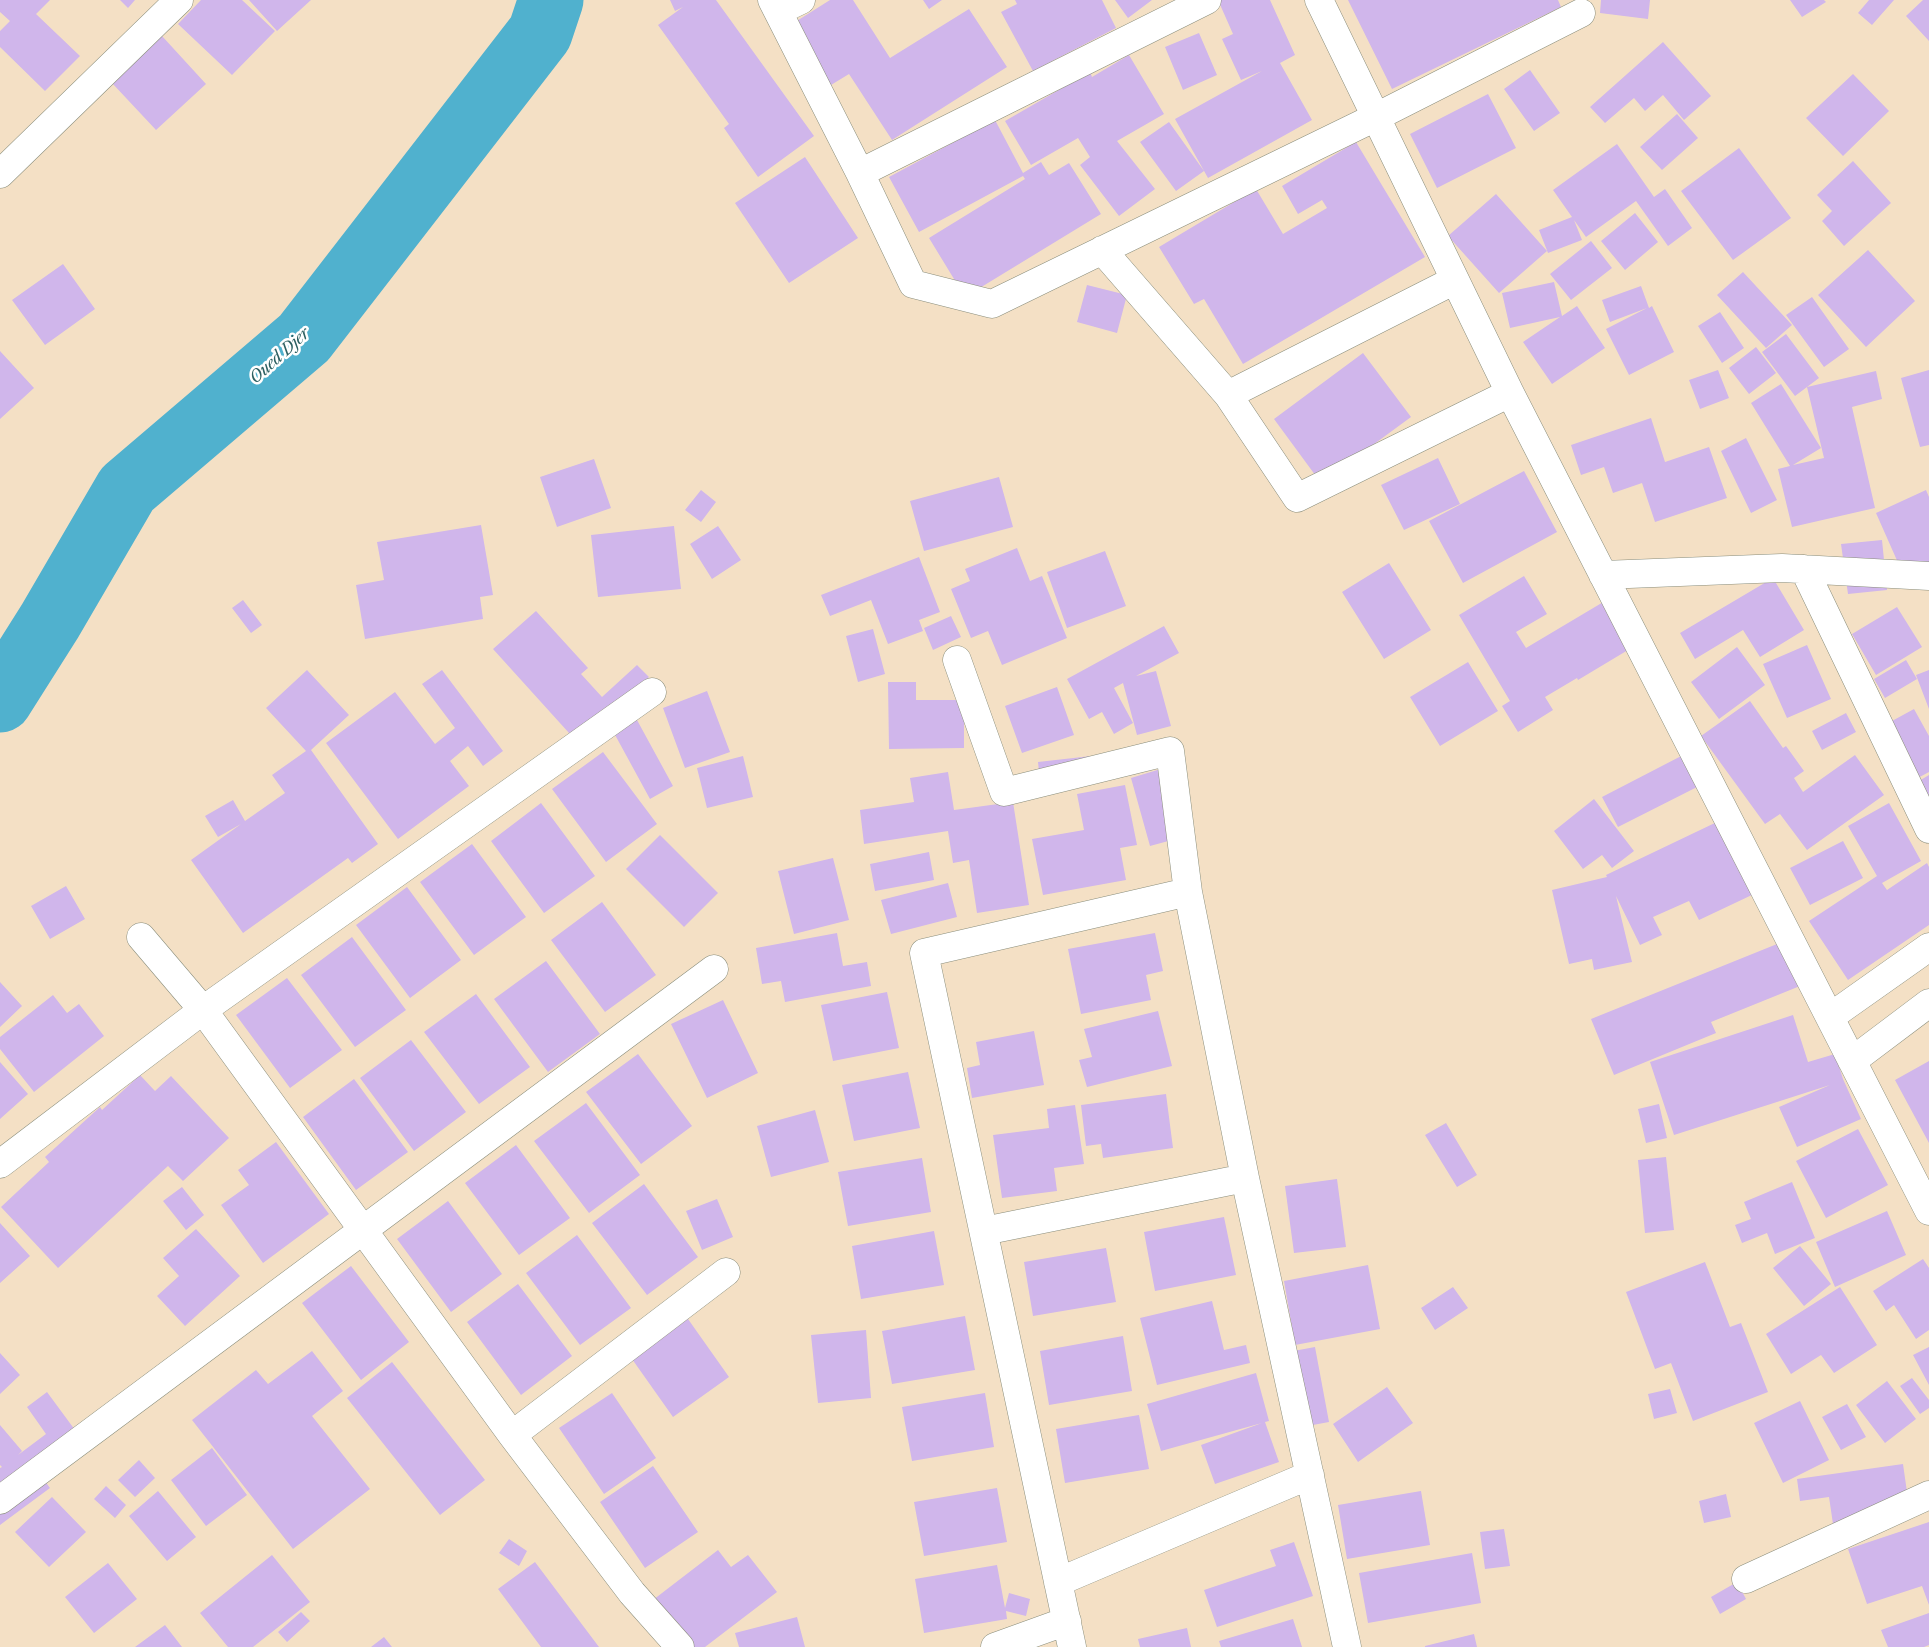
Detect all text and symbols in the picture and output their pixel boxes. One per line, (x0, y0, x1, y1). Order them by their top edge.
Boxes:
water label: Oued Djer (246, 324, 314, 388)

